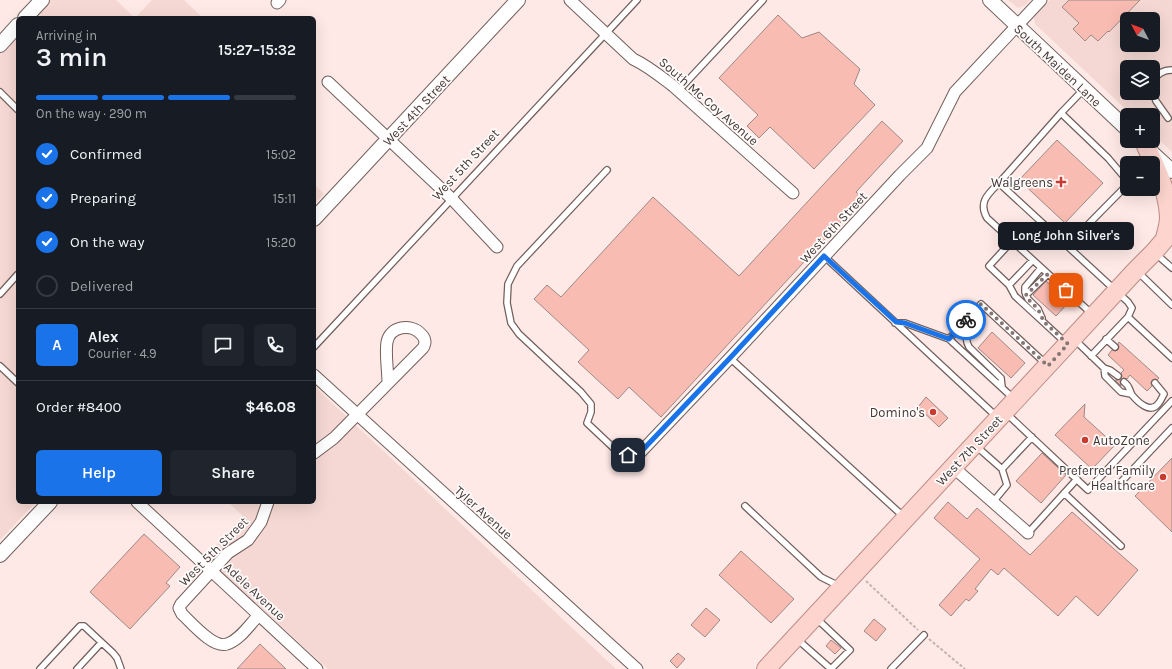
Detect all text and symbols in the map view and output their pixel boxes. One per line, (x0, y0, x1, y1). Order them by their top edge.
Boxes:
north arrow (1120, 12, 1160, 52)
map controls (1120, 12, 1160, 196)
street label: South Maiden Lane (1011, 21, 1105, 110)
text: Arriving in (36, 28, 97, 43)
text: 15:27–15:32 (218, 41, 296, 59)
text: 3 min (36, 42, 107, 73)
street label: South Mc Coy Avenue (656, 54, 762, 149)
button: layers (1120, 60, 1160, 100)
street label: West 4th Street (380, 72, 453, 149)
text: On the way · 290 m (36, 106, 147, 121)
button: + (1120, 108, 1160, 148)
street label: West 5th Street (429, 126, 502, 203)
icon: check (36, 143, 58, 165)
text: Confirmed (70, 145, 142, 163)
text: 15:02 (266, 147, 296, 162)
button: − (1120, 156, 1160, 196)
place label: Walgreens (991, 175, 1053, 190)
marker: Walgreens (1056, 177, 1066, 187)
icon: check (36, 187, 58, 209)
text: Preparing (70, 189, 136, 207)
street label: West 6th Street (797, 189, 870, 266)
text: 15:11 (273, 191, 296, 206)
callout: Long John Silver's (998, 222, 1134, 250)
text: Long John Silver's (1012, 228, 1120, 243)
icon: check (36, 231, 58, 253)
text: On the way (70, 233, 144, 251)
text: 15:20 (266, 235, 296, 250)
pin (1049, 273, 1083, 307)
text: Delivered (70, 277, 134, 295)
icon: bag (1055, 279, 1077, 301)
courier (946, 300, 986, 340)
icon: bike (955, 309, 977, 331)
button: chat (202, 324, 244, 366)
button: phone (254, 324, 296, 366)
text: Alex (88, 328, 118, 346)
text: A (52, 336, 62, 354)
text: Courier · 4.9 (88, 346, 157, 361)
text: Order #8400 (36, 398, 121, 416)
text: $46.08 (245, 398, 296, 416)
place label: Domino's (870, 405, 925, 420)
marker: Domino's (928, 407, 938, 417)
street label: West 7th Street (933, 412, 1006, 488)
place label: AutoZone (1093, 433, 1150, 448)
marker: AutoZone (1080, 435, 1090, 445)
pin (611, 438, 645, 472)
icon: home (617, 444, 639, 466)
button: Help (36, 450, 162, 496)
button: Share (170, 450, 296, 496)
place label: Preferred Family Healthcare (1059, 463, 1155, 493)
marker: Preferred Family Healthcare (1158, 472, 1168, 482)
street label: Tyler Avenue (452, 483, 516, 542)
street label: West 5th Street (176, 514, 251, 589)
street label: Adele Avenue (221, 559, 289, 624)

